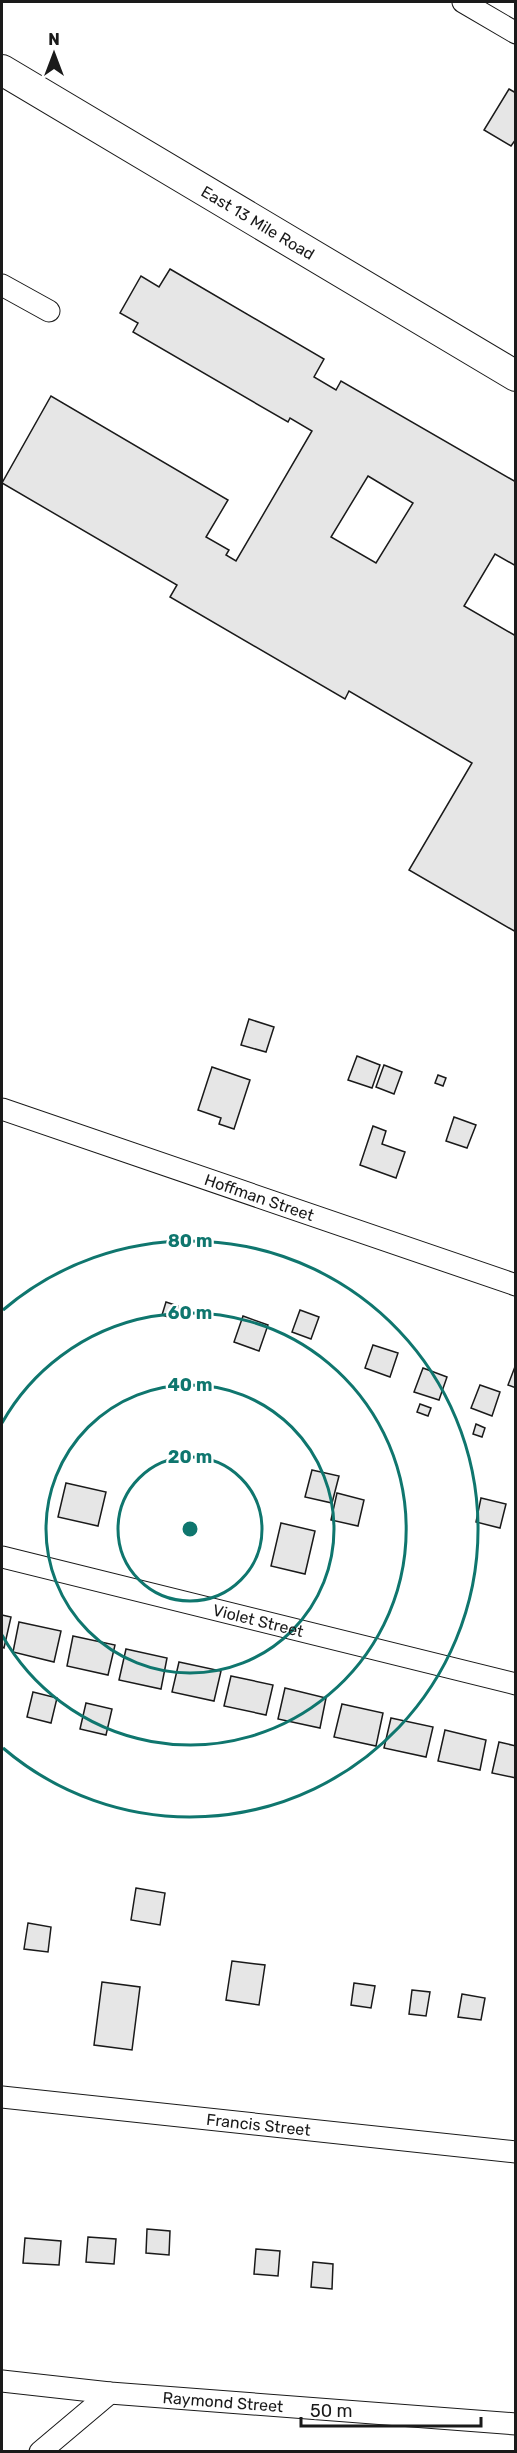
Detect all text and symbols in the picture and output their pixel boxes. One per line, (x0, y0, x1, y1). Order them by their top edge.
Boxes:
north arrow (24, 24, 84, 84)
text: N (48, 30, 60, 49)
street label: East 13 Mile Road (198, 182, 318, 264)
street label: Hoffman Street (202, 1170, 316, 1225)
text: 80 m (168, 1230, 212, 1252)
text: 60 m (168, 1302, 212, 1324)
text: 40 m (168, 1374, 212, 1396)
text: 20 m (168, 1446, 212, 1468)
centre of rings (180, 1519, 200, 1539)
street label: Violet Street (211, 1600, 306, 1641)
street label: Francis Street (205, 2110, 312, 2140)
street label: Raymond Street (162, 2388, 284, 2416)
scale bar (301, 2390, 481, 2428)
text: 50 m (310, 2400, 353, 2422)

